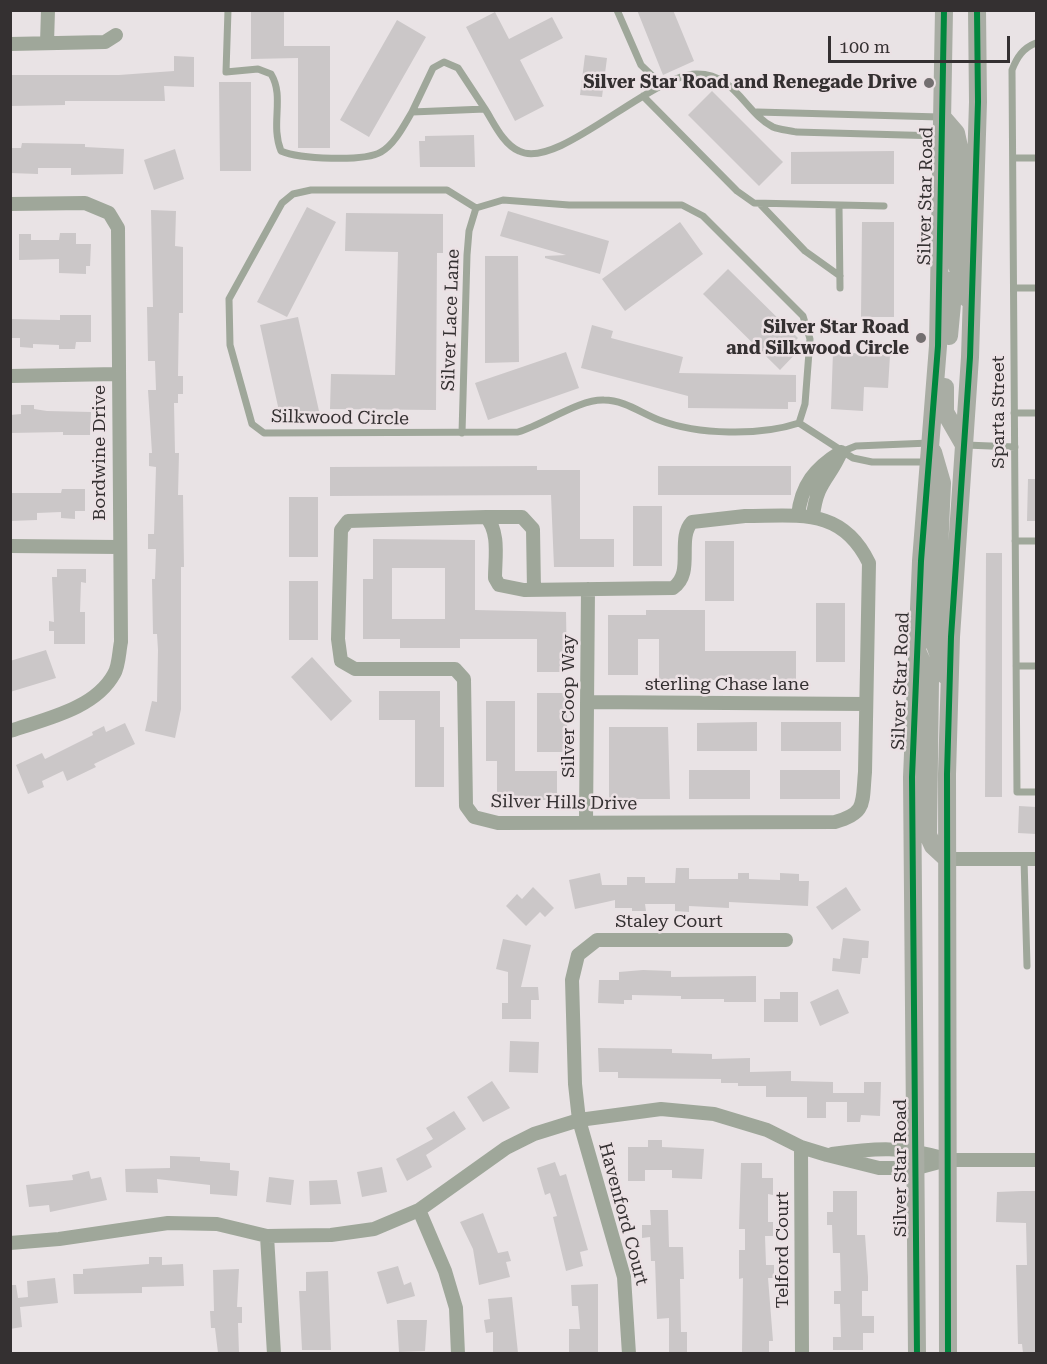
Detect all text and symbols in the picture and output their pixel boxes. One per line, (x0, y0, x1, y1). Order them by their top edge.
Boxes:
scale bar (831, 24, 1012, 62)
text: 100 m (839, 36, 890, 57)
place label: Silver Star Road and Renegade Drive (583, 72, 917, 94)
marker: Silver Star Road and Renegade Drive (922, 76, 936, 90)
street label: Silver Star Road (914, 127, 938, 265)
street label: Silver Lace Lane (438, 248, 464, 392)
place label: Silver Star Road and Silkwood Circle (726, 317, 909, 360)
marker: Silver Star Road and Silkwood Circle (914, 331, 928, 345)
street label: Sparta Street (988, 356, 1010, 468)
street label: Bordwine Drive (89, 385, 111, 521)
street label: Silkwood Circle (271, 406, 409, 430)
street label: Silver Star Road (888, 612, 914, 750)
street label: Silver Coop Way (558, 634, 580, 778)
street label: sterling Chase lane (645, 674, 809, 696)
street label: Silver Hills Drive (491, 791, 637, 815)
street label: Staley Court (615, 911, 723, 933)
street label: Silver Star Road (890, 1099, 912, 1237)
street label: Havenford Court (594, 1140, 652, 1288)
street label: Telford Court (772, 1191, 794, 1309)

